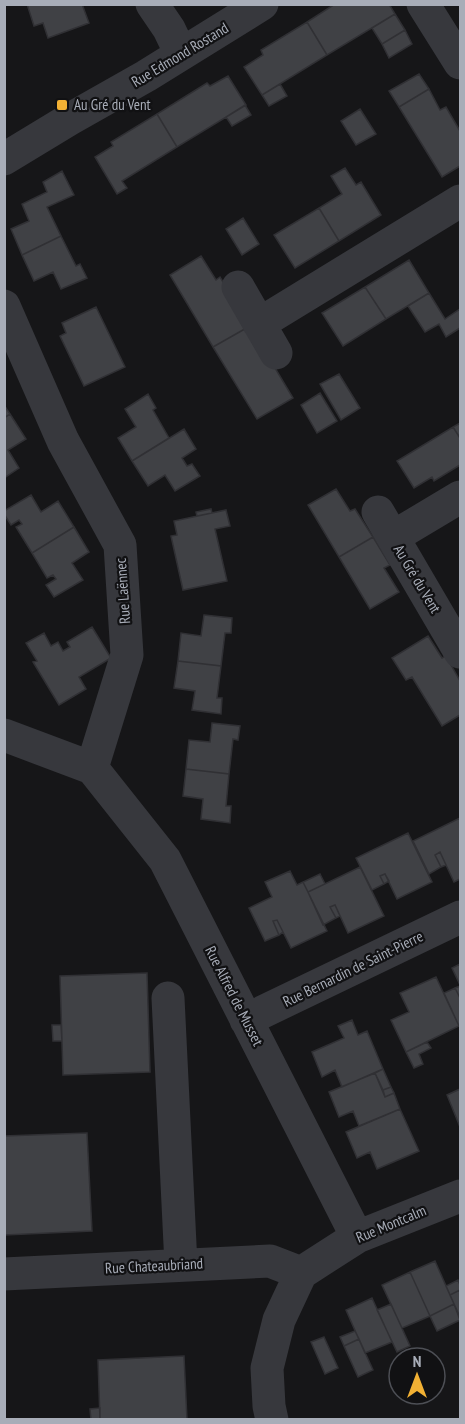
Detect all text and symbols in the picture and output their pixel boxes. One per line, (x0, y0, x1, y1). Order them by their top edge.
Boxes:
street label: Rue Edmond Rostand (128, 18, 232, 91)
place label: Au Gré du Vent (74, 95, 151, 114)
marker: Au Gré du Vent (55, 98, 69, 112)
street label: Au Gré du Vent (390, 541, 445, 616)
street label: Rue Laënnec (111, 557, 134, 625)
street label: Rue Bernardin de Saint-Pierre (280, 926, 426, 1011)
street label: Rue Alfred de Musset (201, 943, 268, 1049)
street label: Rue Montcalm (353, 1200, 429, 1247)
street label: Rue Chateaubriand (104, 1253, 204, 1278)
north arrow (387, 1346, 447, 1406)
text: N (413, 1351, 421, 1371)

